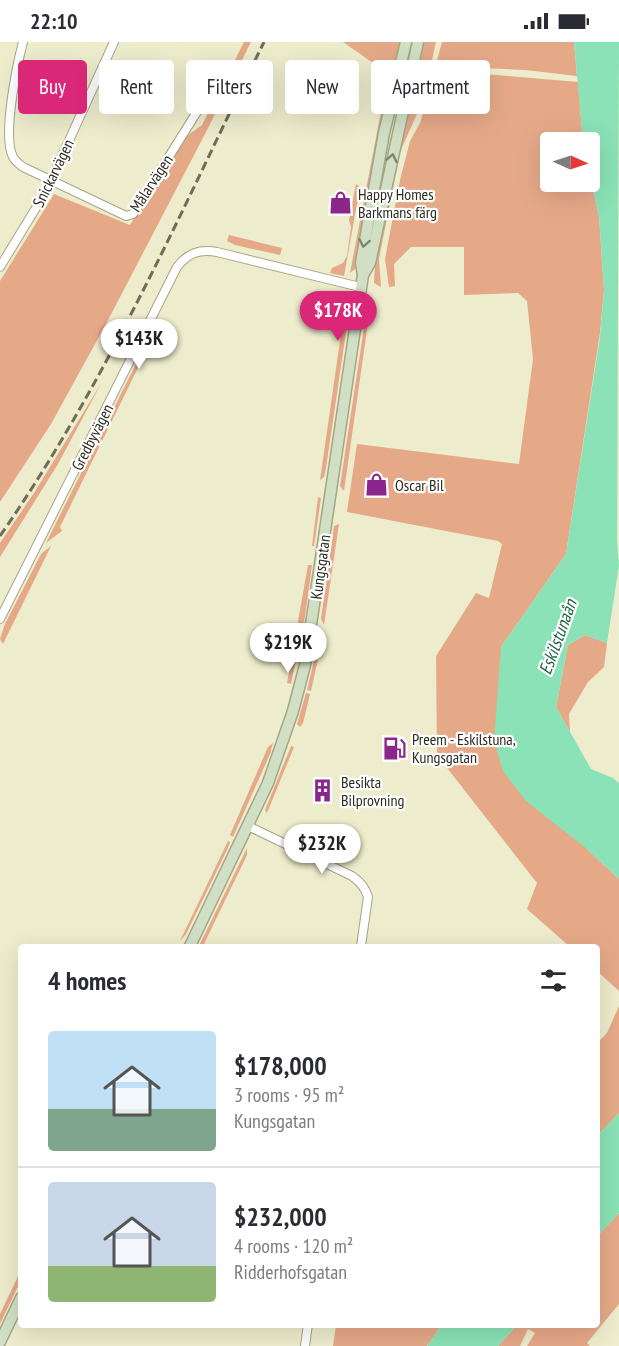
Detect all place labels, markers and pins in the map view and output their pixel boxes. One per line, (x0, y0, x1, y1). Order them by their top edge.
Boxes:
place label: Happy Homes Barkmans färg (358, 184, 437, 222)
shop icon: Happy Homes Barkmans färg (327, 190, 353, 216)
pin: $178K (296, 291, 380, 342)
pin: $143K (97, 319, 181, 370)
shop icon: Oscar Bil (364, 472, 390, 498)
place label: Oscar Bil (395, 475, 444, 495)
pin: $219K (246, 623, 330, 674)
place label: Preem - Eskilstuna, Kungsgatan (412, 729, 516, 767)
fuel station icon: Preem - Eskilstuna, Kungsgatan (381, 735, 407, 761)
place label: Besikta Bilprovning (341, 772, 404, 810)
building icon: Besikta Bilprovning (310, 778, 336, 804)
pin: $232K (280, 824, 364, 875)

